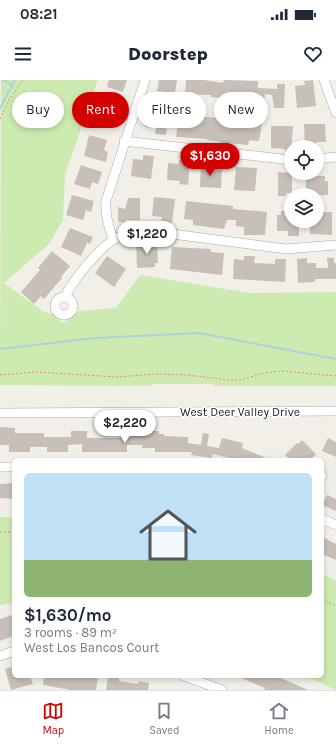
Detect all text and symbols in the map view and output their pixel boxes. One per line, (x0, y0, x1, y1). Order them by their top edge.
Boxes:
text: 08:21 (20, 5, 58, 23)
icon: menu (12, 43, 34, 65)
text: Doorstep (128, 43, 208, 65)
icon: heart (302, 43, 324, 65)
chip: Buy (12, 92, 64, 128)
chip: Rent (72, 92, 129, 128)
chip: Filters (137, 92, 206, 128)
chip: New (214, 92, 268, 128)
map controls (284, 140, 324, 228)
button: locate (284, 140, 324, 180)
pin: $1,630 (177, 143, 243, 177)
text: $1,630 (189, 148, 231, 163)
button: layers (284, 188, 324, 228)
pin: $1,220 (114, 221, 180, 255)
text: $1,220 (127, 226, 167, 241)
street label: West Deer Valley Drive (180, 405, 300, 419)
pin: $2,220 (92, 410, 158, 444)
text: $2,220 (103, 415, 147, 430)
icon: home (132, 499, 204, 571)
text: $1,630/mo (24, 605, 112, 625)
text: 3 rooms · 89 m² (24, 625, 117, 640)
text: West Los Bancos Court (24, 640, 159, 655)
tab: Map (42, 700, 64, 737)
tab: Saved (149, 700, 180, 737)
tab: Home (264, 700, 294, 737)

